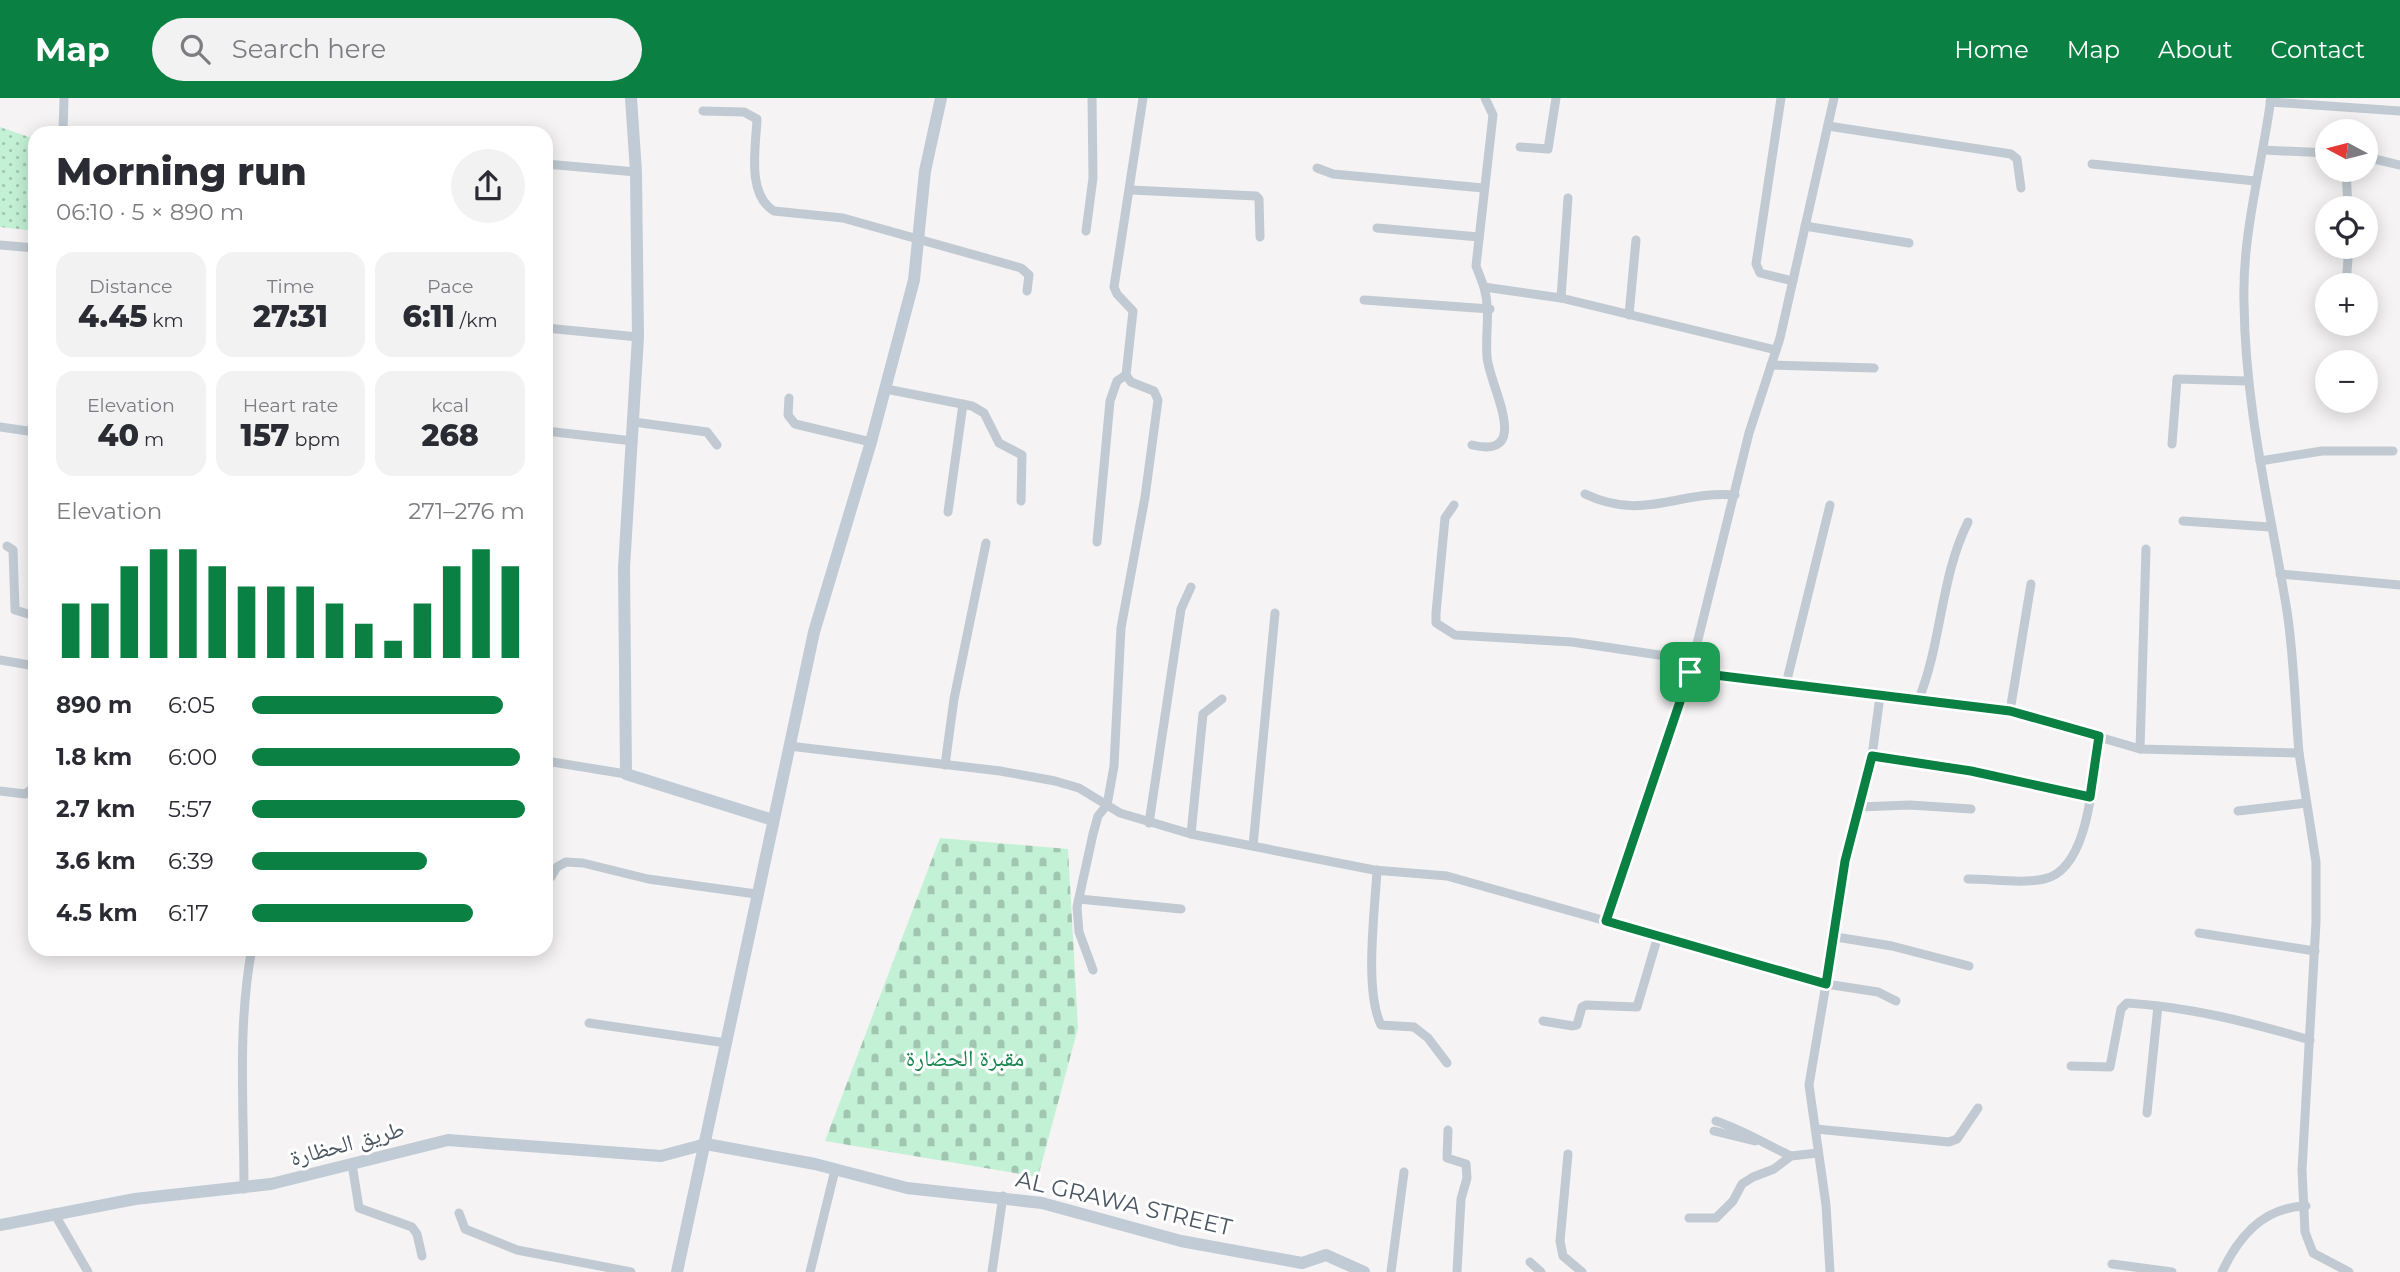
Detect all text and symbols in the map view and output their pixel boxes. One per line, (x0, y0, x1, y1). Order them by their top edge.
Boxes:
search box (152, 18, 642, 81)
text: Map (35, 29, 110, 69)
icon: search (176, 30, 214, 68)
text: Search here (232, 33, 386, 65)
text: Home (1954, 35, 2029, 64)
text: Map (2067, 35, 2120, 64)
text: About (2158, 35, 2232, 64)
text: Contact (2270, 35, 2365, 64)
north arrow (2315, 119, 2378, 182)
map controls (2315, 119, 2378, 413)
text: Morning run (56, 148, 307, 195)
button: share (451, 149, 525, 223)
button: locate (2315, 196, 2378, 259)
text: 06:10 · 5 × 890 m (56, 198, 244, 226)
button: + (2315, 273, 2378, 336)
text: Distance (89, 275, 173, 298)
text: Time (267, 275, 314, 298)
text: Pace (427, 275, 473, 298)
text: 4.45 (78, 298, 147, 335)
text: 27:31 (253, 298, 328, 335)
text: 6:11 (403, 298, 455, 335)
text: km (147, 309, 184, 332)
text: /km (455, 309, 498, 332)
button: − (2315, 350, 2378, 413)
text: Elevation (87, 394, 175, 417)
text: Heart rate (243, 394, 338, 417)
text: kcal (431, 394, 469, 417)
text: 40 (97, 417, 139, 454)
text: 157 (241, 417, 290, 454)
text: 268 (421, 417, 479, 454)
text: m (139, 428, 164, 451)
text: bpm (290, 428, 340, 451)
text: Elevation (56, 497, 162, 525)
text: 271–276 m (408, 497, 525, 525)
pin (1660, 642, 1720, 702)
icon: arrive (1671, 653, 1709, 691)
text: 890 m (56, 691, 132, 719)
text: 6:05 (168, 691, 215, 719)
text: 1.8 km (56, 743, 132, 771)
text: 6:00 (168, 743, 217, 771)
text: 2.7 km (56, 795, 135, 823)
text: 5:57 (168, 795, 212, 823)
text: 3.6 km (56, 847, 136, 875)
text: 6:39 (168, 847, 214, 875)
text: 4.5 km (56, 899, 138, 927)
text: 6:17 (168, 899, 209, 927)
park label: مقبرة الحضارة (906, 1044, 1024, 1072)
street label: طريق الحظارة (287, 1114, 407, 1172)
street label: AL GRAWA STREET (1013, 1164, 1236, 1242)

